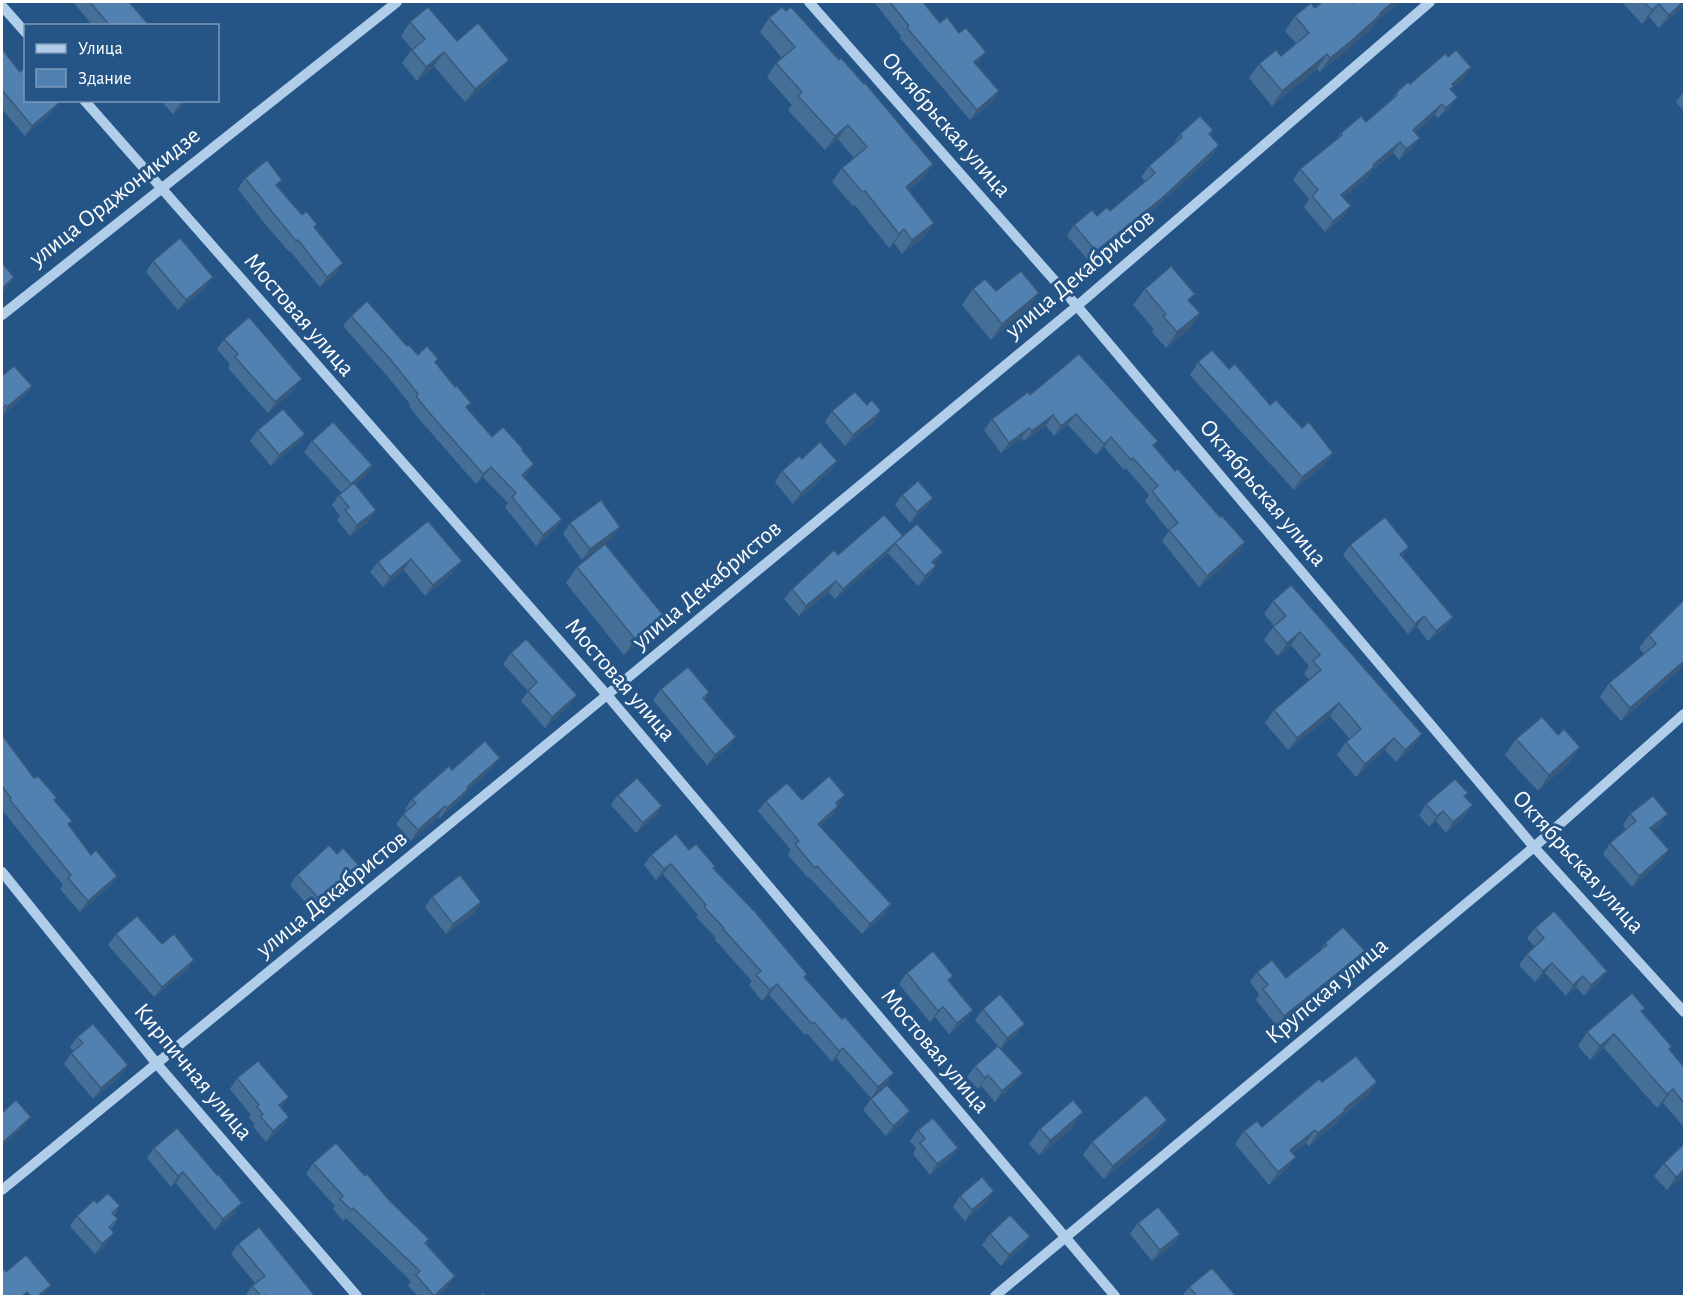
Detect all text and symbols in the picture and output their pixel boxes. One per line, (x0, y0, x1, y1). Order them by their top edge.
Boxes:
legend (24, 24, 219, 102)
text: Улица (78, 40, 123, 58)
street label: Октябрьская улица (877, 48, 1015, 202)
text: Здание (78, 70, 132, 88)
street label: улица Орджоникидзе (24, 123, 205, 272)
street label: улица Декабристов (1000, 205, 1159, 344)
street label: Мостовая улица (239, 249, 359, 381)
street label: Октябрьская улица (1195, 415, 1331, 571)
street label: улица Декабристов (627, 516, 786, 655)
street label: Мостовая улица (560, 614, 680, 746)
street label: Октябрьская улица (1508, 786, 1648, 938)
street label: улица Декабристов (251, 826, 412, 963)
street label: Крупская улица (1261, 933, 1393, 1049)
street label: Мостовая улица (876, 984, 994, 1118)
street label: Кирпичная улица (129, 999, 257, 1145)

